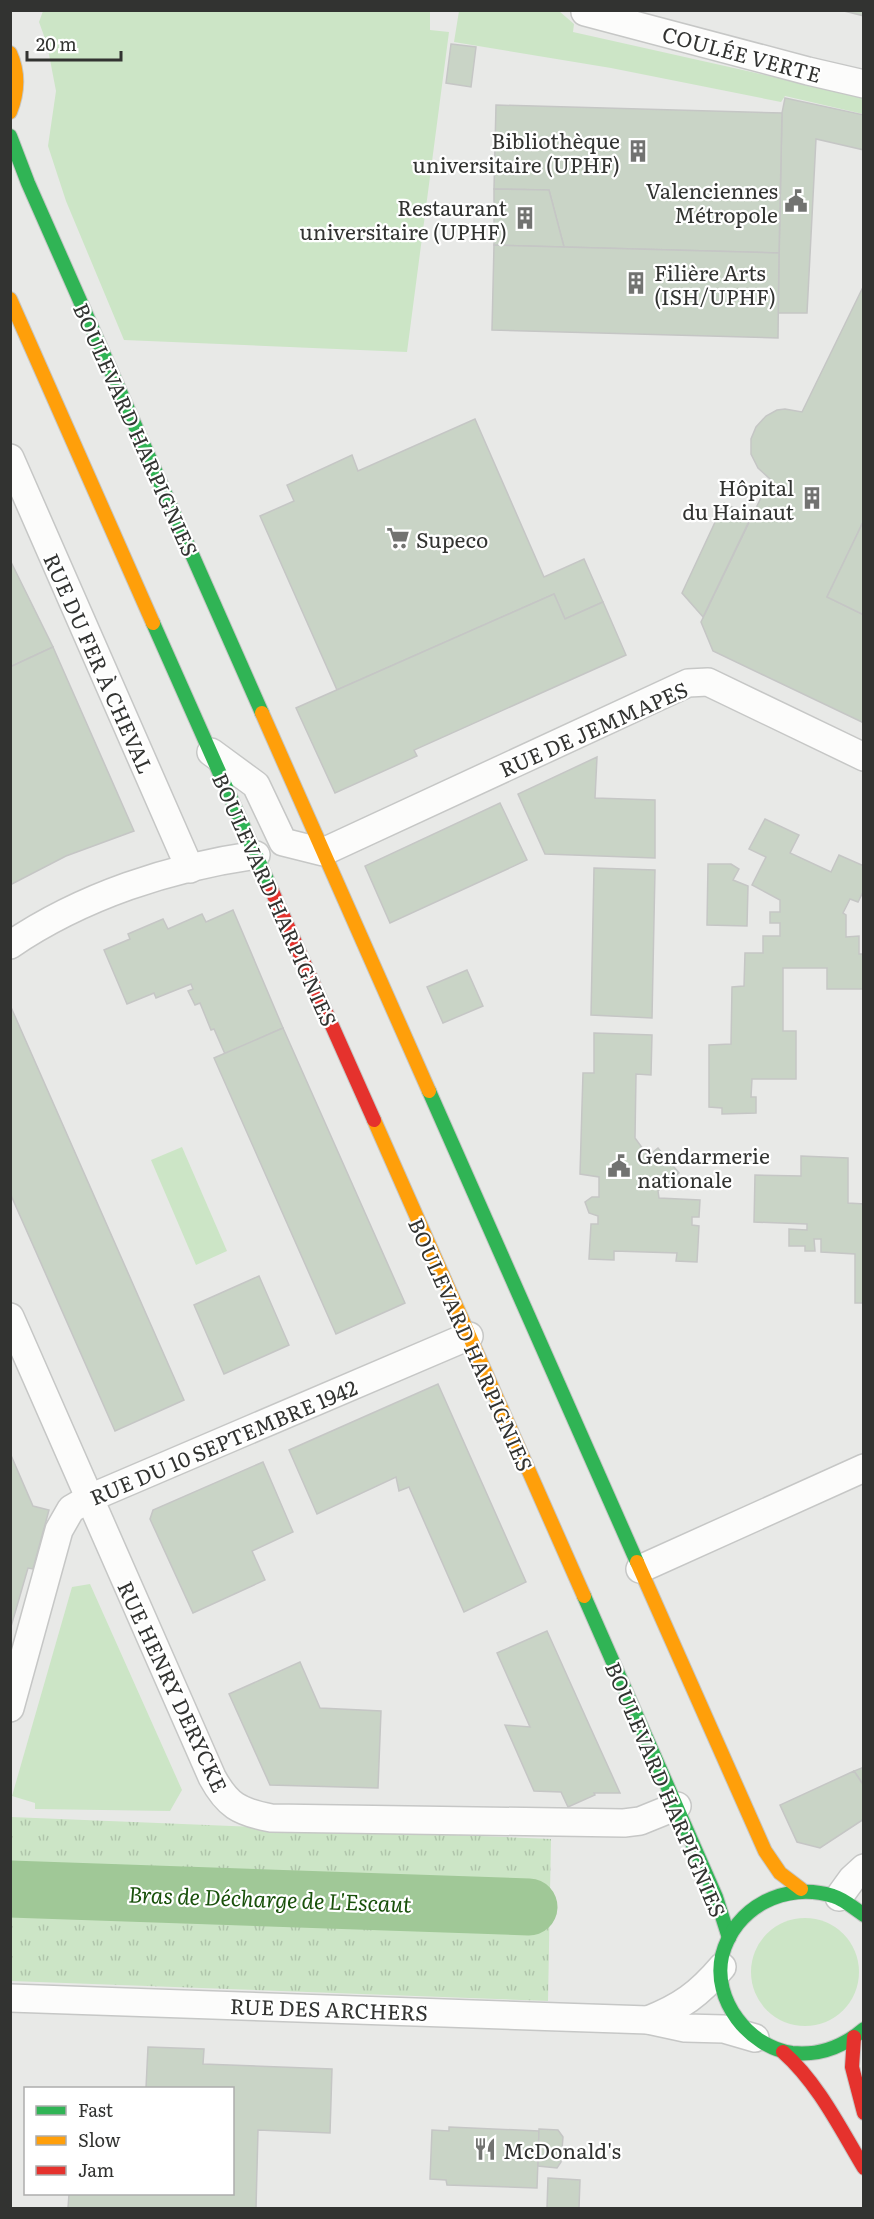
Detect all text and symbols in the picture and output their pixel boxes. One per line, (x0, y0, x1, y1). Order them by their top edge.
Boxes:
street label: COULÉE VERTE (659, 17, 825, 89)
scale bar (27, 24, 122, 62)
text: 20 m (36, 30, 77, 57)
place label: Bibliothèque universitaire (UPHF) (412, 124, 620, 179)
building icon: Bibliothèque universitaire (UPHF) (625, 138, 651, 164)
place label: Valenciennes Métropole (646, 174, 778, 229)
public building icon: Valenciennes Métropole (783, 188, 809, 214)
place label: Restaurant universitaire (UPHF) (299, 191, 508, 246)
building icon: Restaurant universitaire (UPHF) (512, 205, 538, 231)
place label: Filière Arts (ISH/UPHF) (654, 256, 776, 311)
building icon: Filière Arts (ISH/UPHF) (623, 270, 649, 296)
street label: BOULEVARD HARPIGNIES (67, 297, 207, 561)
place label: Hôpital du Hainaut (682, 471, 795, 526)
building icon: Hôpital du Hainaut (799, 485, 825, 511)
place label: Supeco (416, 523, 488, 554)
supermarket icon: Supeco (385, 525, 411, 551)
street label: RUE DU FER À CHEVAL (37, 548, 163, 778)
street label: RUE DE JEMMAPES (494, 672, 692, 784)
street label: BOULEVARD HARPIGNIES (206, 767, 346, 1031)
place label: Gendarmerie nationale (637, 1139, 770, 1194)
public building icon: Gendarmerie nationale (606, 1153, 632, 1179)
street label: BOULEVARD HARPIGNIES (402, 1212, 542, 1476)
street label: RUE DU 10 SEPTEMBRE 1942 (85, 1371, 361, 1511)
street label: RUE HENRY DERYCKE (111, 1575, 237, 1797)
street label: BOULEVARD HARPIGNIES (599, 1657, 735, 1921)
water label: Bras de Décharge de L'Escaut (128, 1877, 412, 1919)
street label: RUE DES ARCHERS (230, 1989, 428, 2027)
legend (24, 2087, 234, 2195)
text: Fast (78, 2096, 114, 2123)
text: Slow (78, 2126, 121, 2153)
place label: McDonald's (503, 2134, 621, 2165)
restaurant icon: McDonald's (472, 2136, 498, 2162)
text: Jam (78, 2156, 114, 2183)

